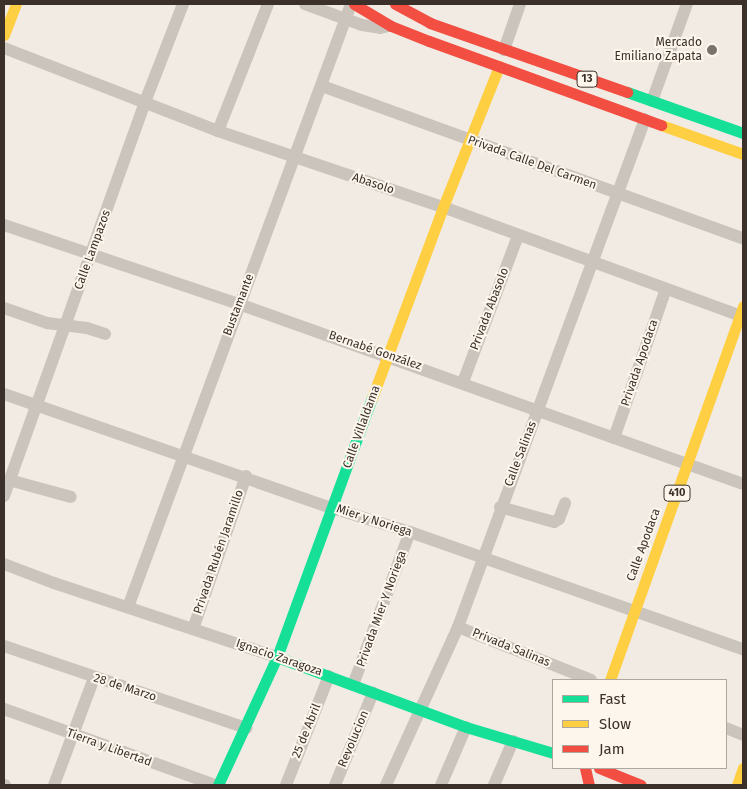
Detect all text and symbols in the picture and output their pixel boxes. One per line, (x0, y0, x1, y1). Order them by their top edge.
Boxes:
place label: Mercado Emiliano Zapata (614, 36, 702, 64)
marker: Mercado Emiliano Zapata (706, 44, 718, 56)
road number: 13 (576, 70, 598, 88)
street label: Privada Calle Del Carmen (466, 133, 598, 193)
street label: Abasolo (350, 170, 396, 198)
street label: Calle Lampazos (72, 208, 114, 292)
street label: Privada Abasolo (468, 266, 512, 352)
street label: Bustamante (221, 272, 257, 338)
street label: Privada Apodaca (618, 318, 662, 408)
street label: Bernabé González (327, 328, 423, 374)
street label: Calle Villaldama (340, 384, 384, 470)
street label: Calle Salinas (502, 419, 540, 489)
road number: 410 (663, 484, 691, 502)
street label: Privada Rubén Jaramillo (191, 488, 247, 616)
street label: Mier y Noriega (334, 502, 414, 540)
street label: Calle Apodaca (624, 507, 664, 583)
street label: Privada Mier Y Noriega (354, 549, 410, 669)
street label: Privada Salinas (470, 626, 552, 670)
street label: Ignacio Zaragoza (234, 636, 324, 680)
street label: 28 de Marzo (92, 671, 158, 705)
legend (552, 679, 727, 769)
text: Fast (599, 690, 626, 708)
street label: 25 de Abril (290, 702, 324, 760)
street label: Revolucion (336, 709, 372, 769)
text: Slow (599, 715, 631, 733)
street label: Tierra y Libertad (65, 726, 153, 770)
text: Jam (599, 740, 625, 758)

